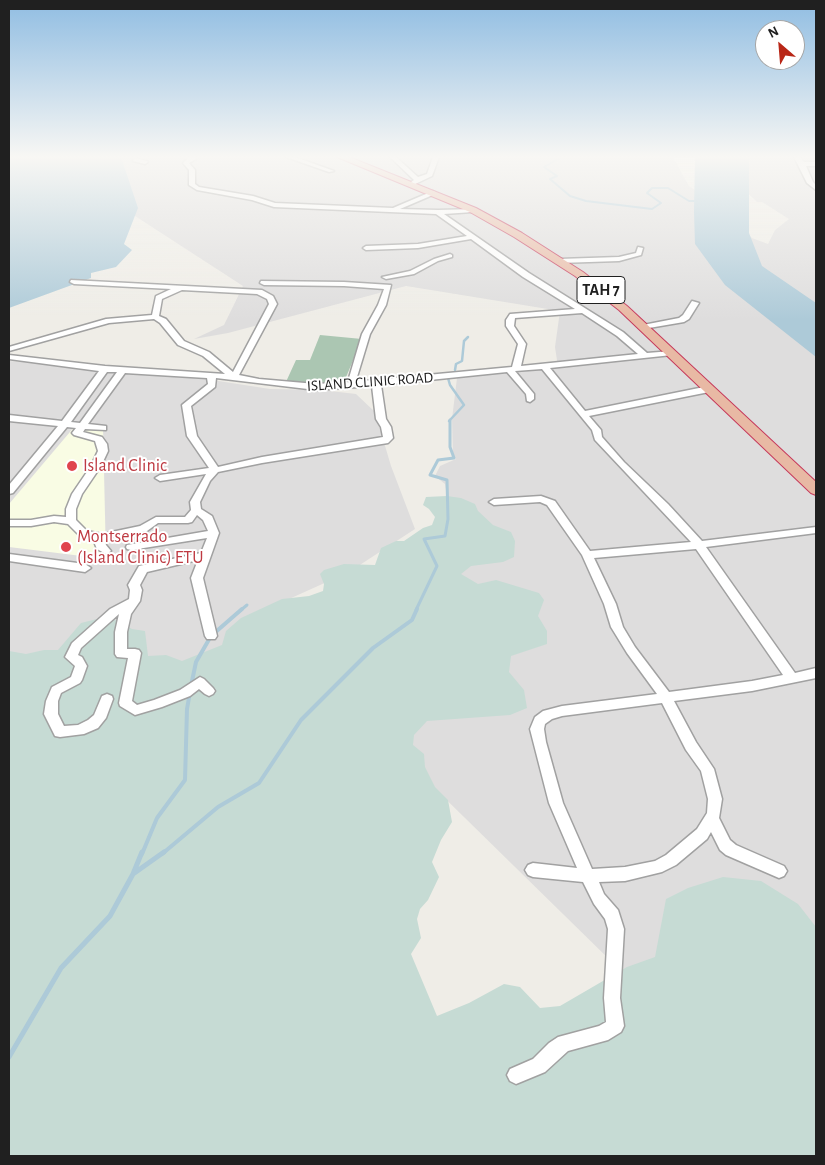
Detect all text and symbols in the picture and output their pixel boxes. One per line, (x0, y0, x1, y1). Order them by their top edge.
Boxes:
north arrow (755, 20, 805, 70)
text: N (766, 24, 781, 41)
road number: TAH 7 (577, 276, 625, 304)
street label: ISLAND CLINIC ROAD (306, 369, 434, 395)
place label: Island Clinic (83, 455, 167, 477)
marker: Island Clinic (65, 459, 79, 473)
place label: Montserrado (Island Clinic) ETU (77, 526, 203, 568)
marker: Montserrado (Island Clinic) ETU (59, 540, 73, 554)

